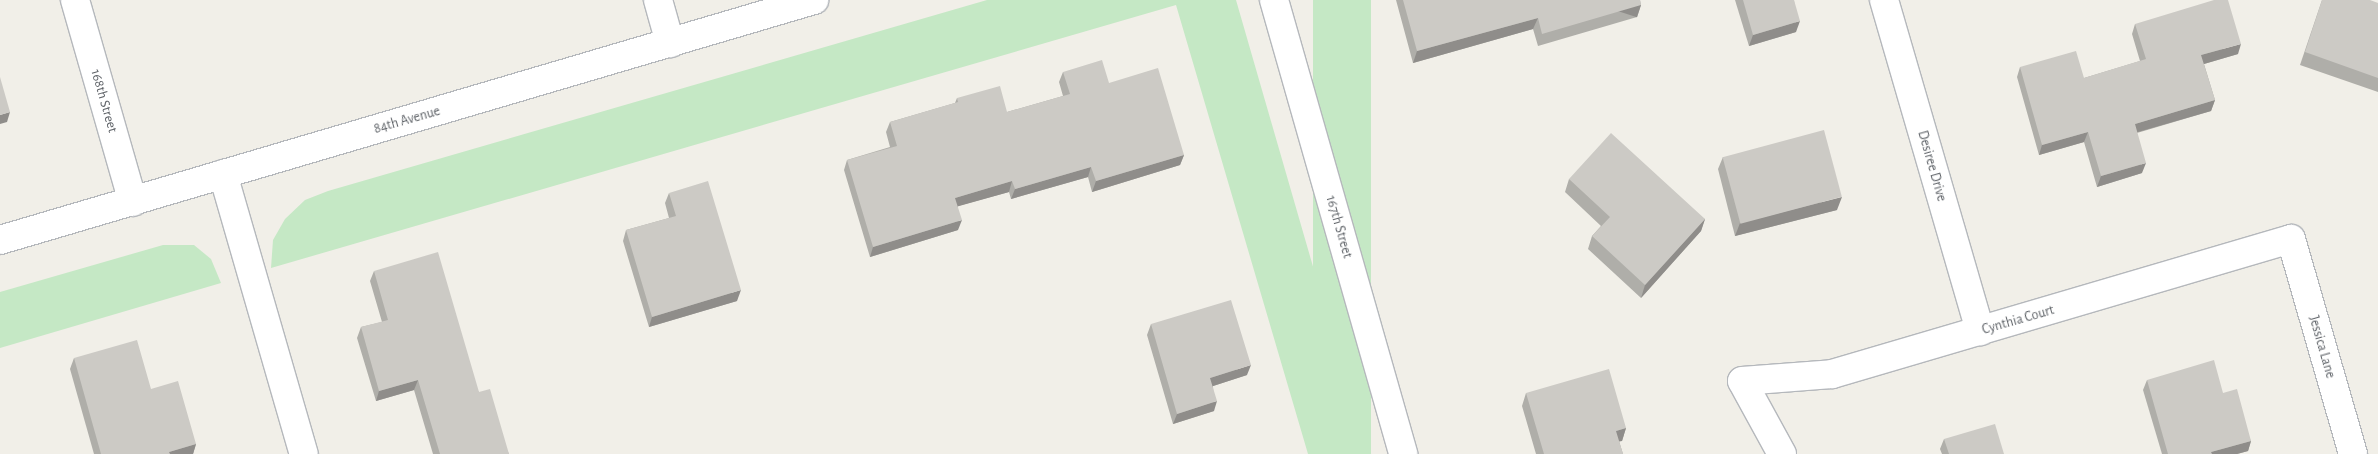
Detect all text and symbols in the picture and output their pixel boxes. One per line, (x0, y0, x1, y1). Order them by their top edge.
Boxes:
street label: 168th Street (87, 67, 121, 135)
street label: 84th Avenue (372, 103, 442, 137)
street label: Desiree Drive (1914, 129, 1950, 203)
street label: 167th Street (1322, 194, 1356, 260)
street label: Cynthia Court (1980, 302, 2056, 338)
street label: Jessica Lane (2305, 314, 2339, 380)

